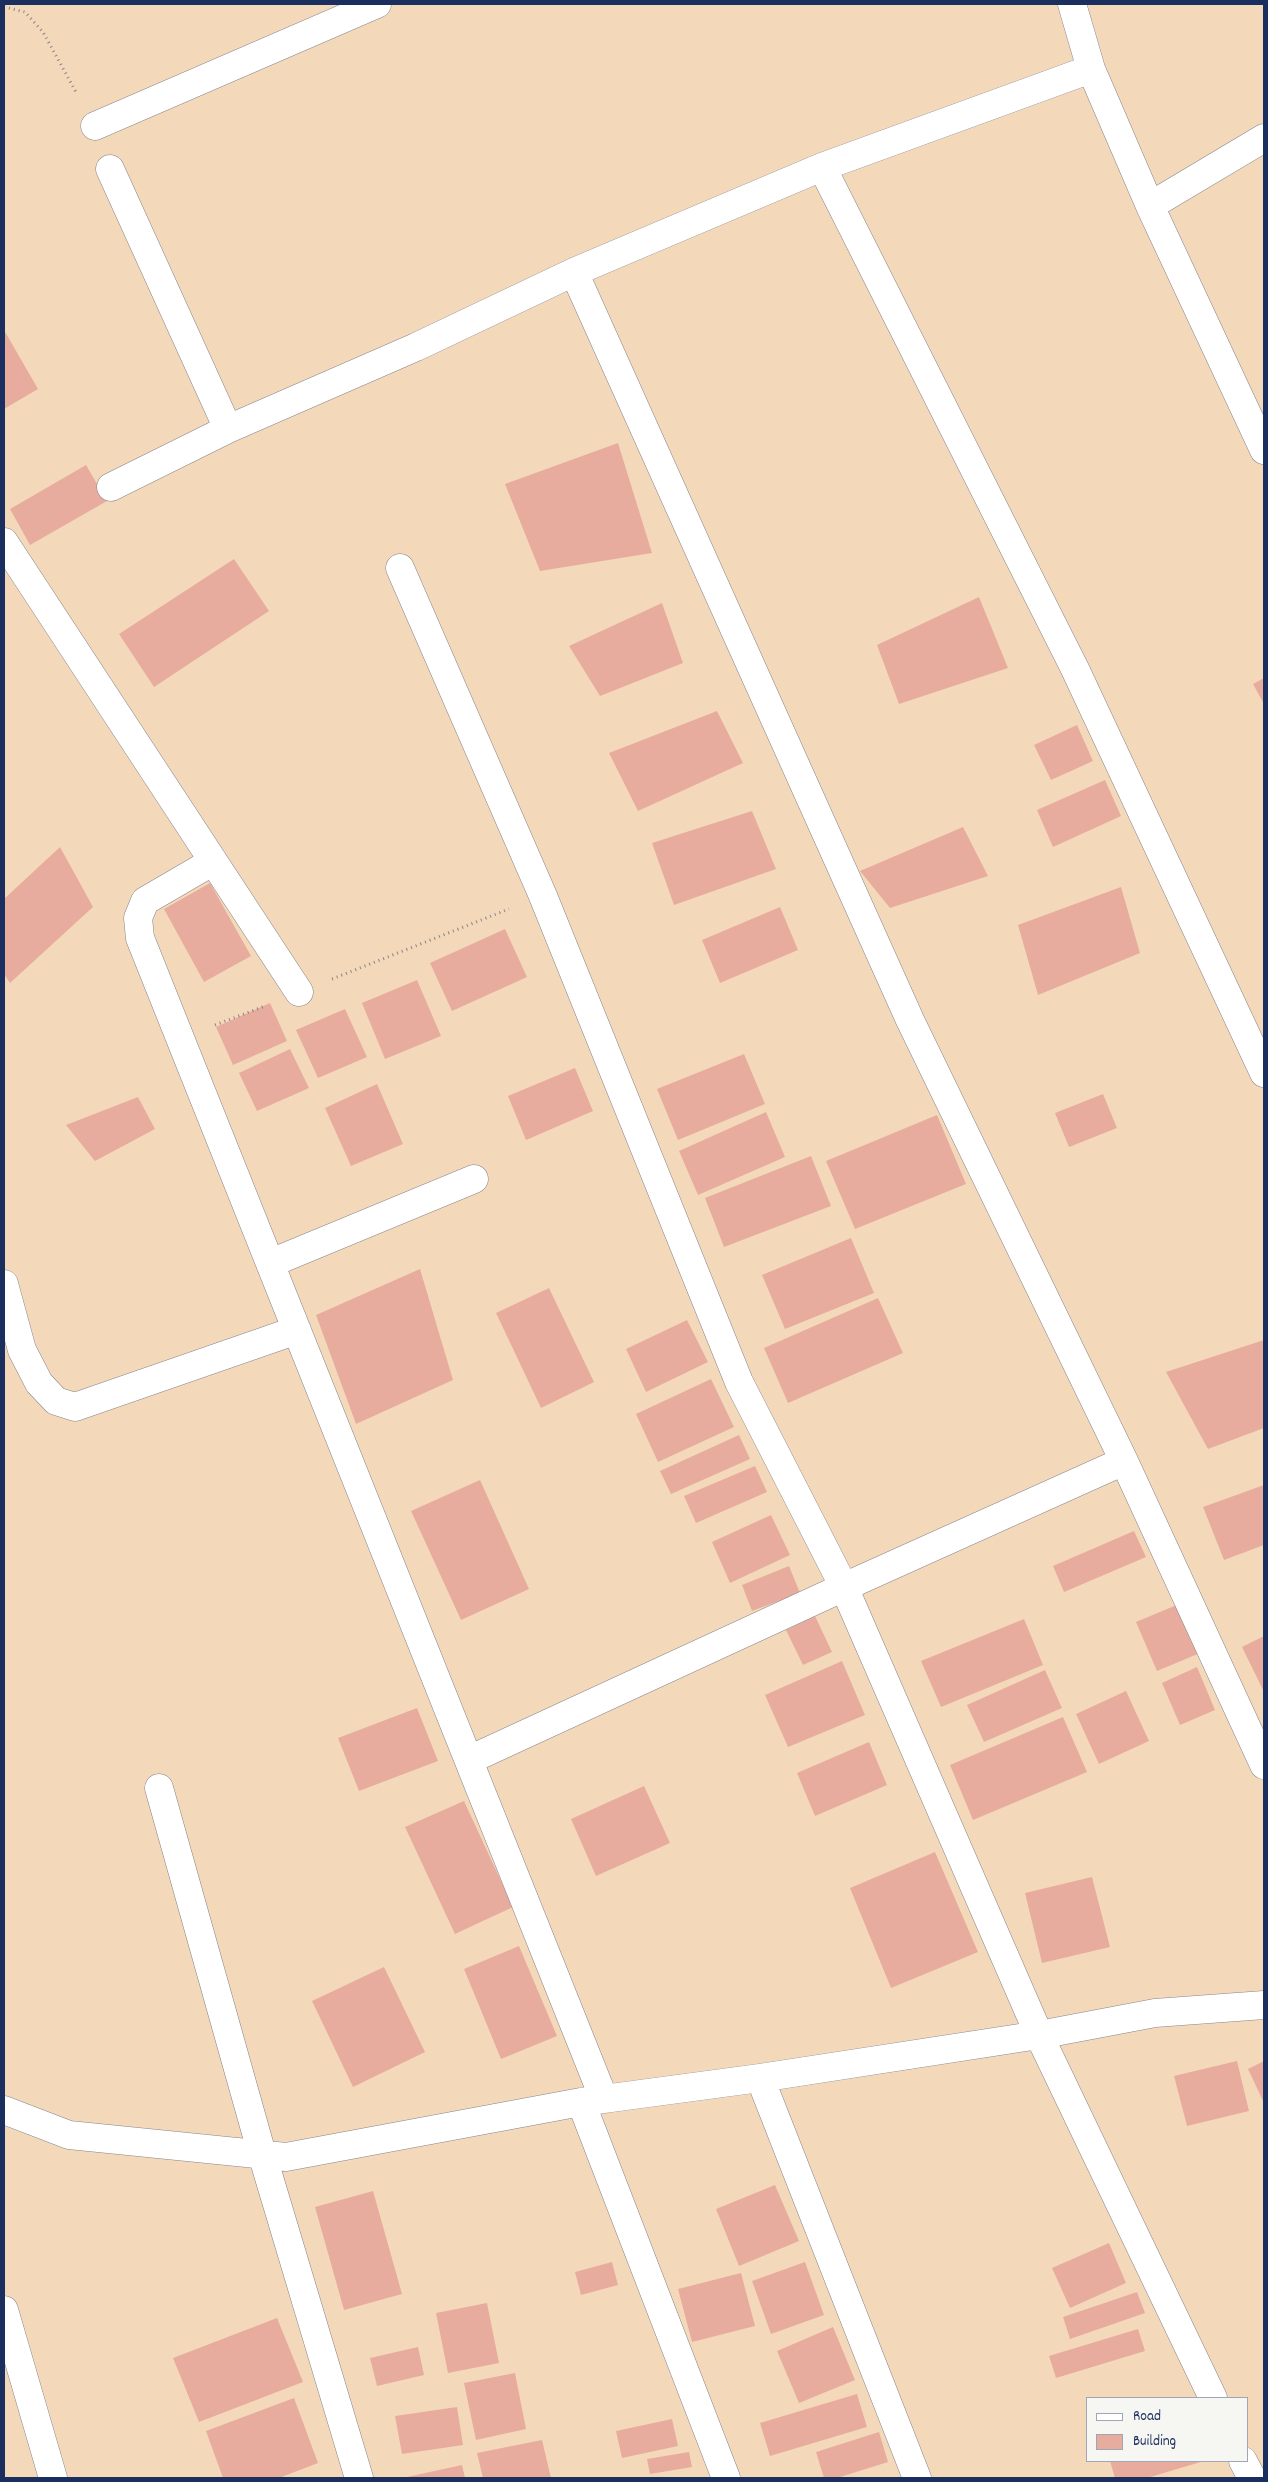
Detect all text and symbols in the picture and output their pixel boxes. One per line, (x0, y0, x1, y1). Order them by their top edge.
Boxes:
legend (1086, 2397, 1248, 2462)
text: Road (1133, 2406, 1161, 2428)
text: Building (1133, 2431, 1176, 2453)

